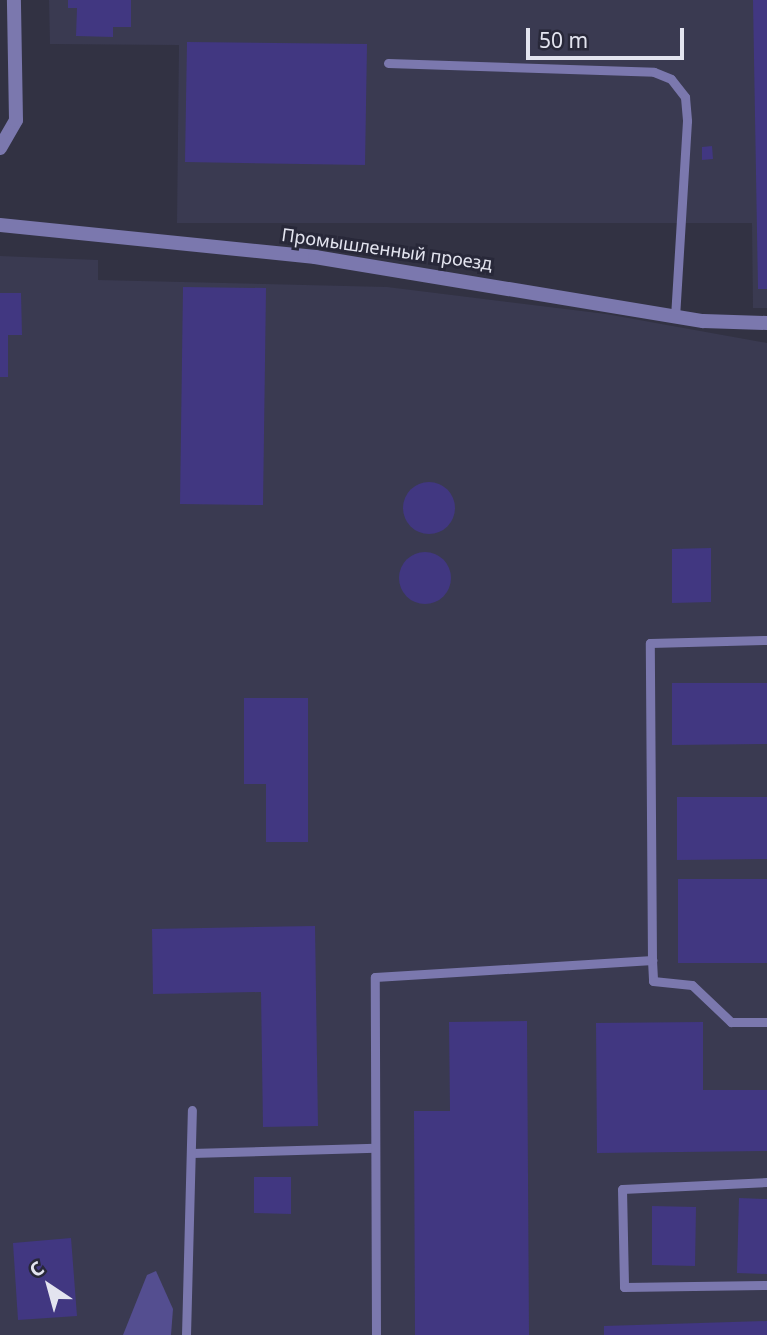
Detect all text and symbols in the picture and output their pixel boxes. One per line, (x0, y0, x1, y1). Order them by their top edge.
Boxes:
scale bar (529, 14, 686, 58)
text: 50 m (539, 26, 588, 54)
street label: Промышленный проезд (280, 224, 494, 274)
north arrow (14, 1251, 84, 1321)
text: С (24, 1255, 49, 1283)

